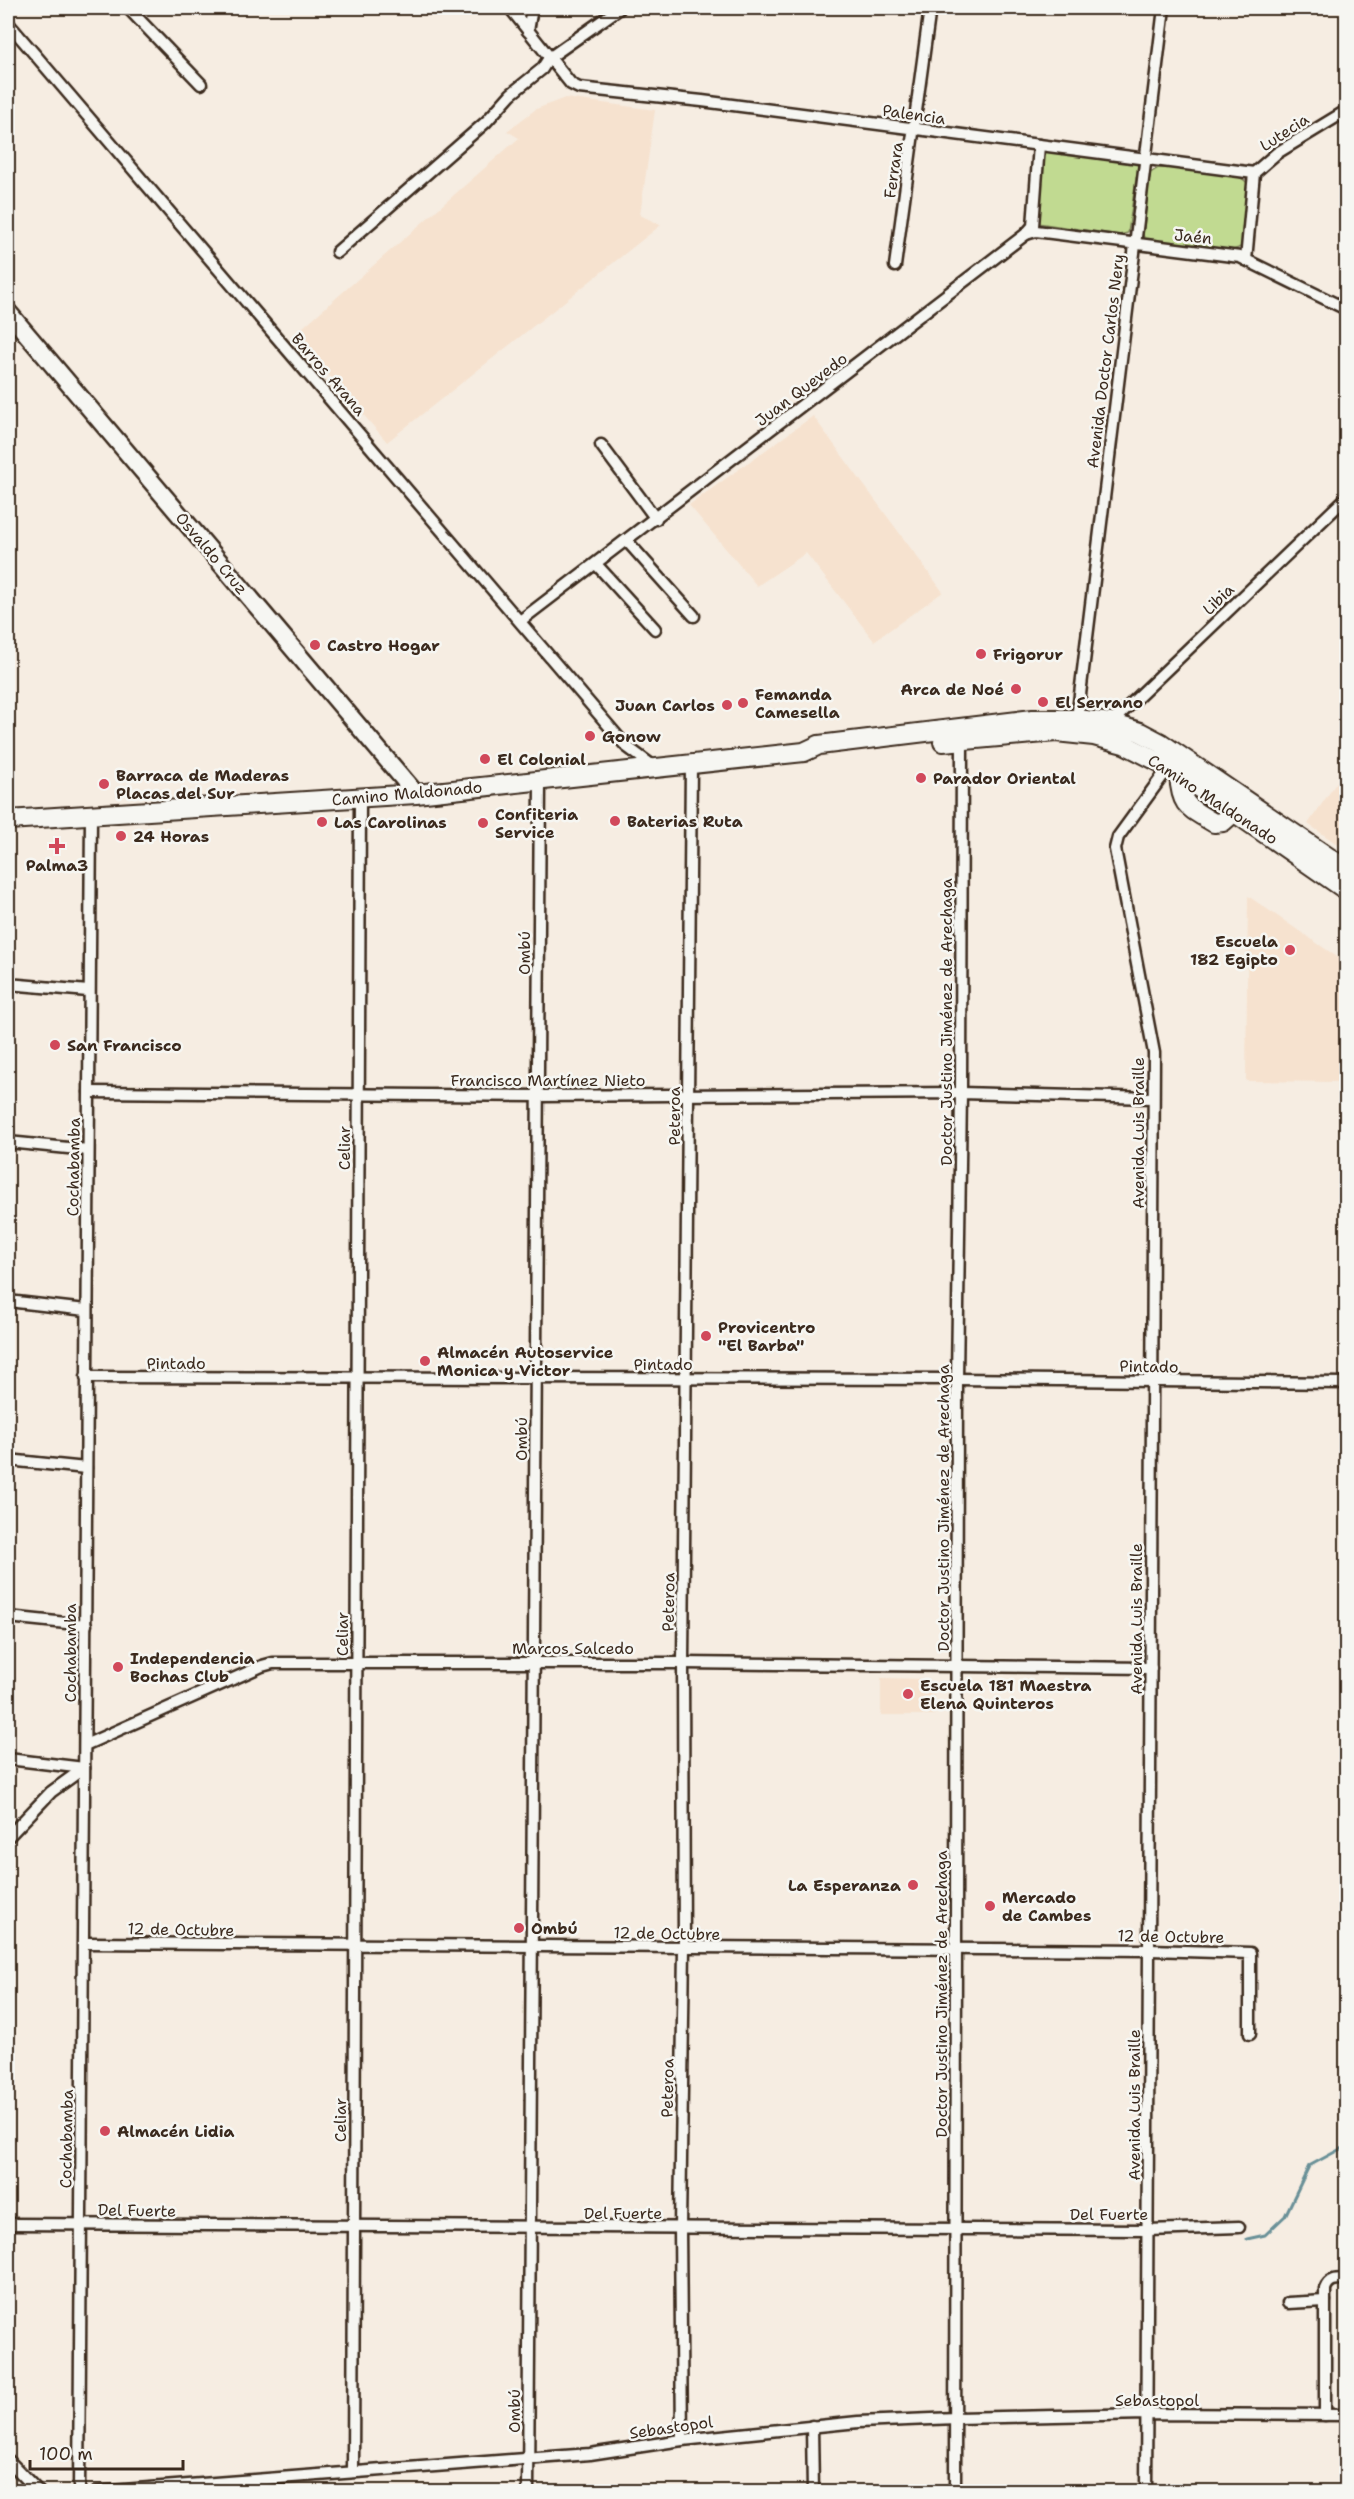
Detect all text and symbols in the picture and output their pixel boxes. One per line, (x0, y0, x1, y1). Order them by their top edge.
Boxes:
street label: Palencia (881, 100, 947, 129)
street label: Lutecia (1256, 109, 1313, 156)
street label: Ferrara (879, 140, 908, 200)
street label: Jaén (1173, 224, 1213, 249)
street label: Avenida Doctor Carlos Nery (1082, 253, 1129, 469)
street label: Barros Arana (287, 328, 370, 420)
street label: Juan Quevedo (751, 348, 852, 431)
street label: Osvaldo Cruz (171, 508, 252, 599)
street label: Libia (1198, 579, 1239, 619)
place label: Castro Hogar (327, 635, 440, 656)
marker: Castro Hogar (308, 638, 322, 652)
place label: Frigorur (993, 644, 1063, 665)
marker: Frigorur (974, 647, 988, 661)
place label: Arca de Noé (901, 679, 1004, 700)
marker: Arca de Noé (1009, 682, 1023, 696)
place label: Femanda Camesella (755, 684, 840, 723)
place label: El Serrano (1055, 692, 1143, 713)
place label: Juan Carlos (615, 695, 715, 716)
marker: El Serrano (1036, 695, 1050, 709)
marker: Femanda Camesella (736, 696, 750, 710)
marker: Juan Carlos (720, 698, 734, 712)
place label: Gonow (602, 726, 661, 747)
marker: Gonow (583, 729, 597, 743)
place label: El Colonial (497, 749, 586, 770)
street label: Camino Maldonado (1144, 749, 1282, 849)
marker: El Colonial (478, 752, 492, 766)
place label: Barraca de Maderas Placas del Sur (116, 765, 289, 804)
place label: Parador Oriental (933, 768, 1076, 789)
marker: Parador Oriental (914, 771, 928, 785)
street label: Camino Maldonado (331, 776, 483, 811)
marker: Barraca de Maderas Placas del Sur (97, 777, 111, 791)
place label: Confiteria Service (495, 804, 578, 843)
place label: Baterias Ruta (627, 811, 743, 832)
place label: Las Carolinas (334, 812, 447, 833)
marker: Baterias Ruta (608, 814, 622, 828)
marker: Las Carolinas (315, 815, 329, 829)
marker: Confiteria Service (476, 816, 490, 830)
place label: 24 Horas (133, 826, 209, 847)
marker: 24 Horas (114, 829, 128, 843)
marker: Palma3 (50, 839, 64, 853)
place label: Palma3 (26, 855, 88, 876)
street label: Doctor Justino Jiménez de Arechaga (936, 878, 957, 1166)
street label: Ombú (514, 931, 535, 975)
place label: Escuela 182 Egipto (1190, 931, 1278, 970)
marker: Escuela 182 Egipto (1283, 943, 1297, 957)
place label: San Francisco (67, 1035, 182, 1056)
marker: San Francisco (48, 1038, 62, 1052)
street label: Avenida Luis Braille (1128, 1057, 1149, 1209)
street label: Francisco Martínez Nieto (451, 1070, 645, 1091)
street label: Peteroa (664, 1086, 685, 1146)
street label: Cochabamba (62, 1117, 85, 1217)
street label: Celiar (334, 1126, 355, 1170)
place label: Provicentro "El Barba" (718, 1317, 816, 1356)
marker: Provicentro "El Barba" (699, 1329, 713, 1343)
place label: Almacén Autoservice Monica y Victor (437, 1342, 614, 1381)
street label: Pintado (146, 1353, 206, 1374)
marker: Almacén Autoservice Monica y Victor (418, 1354, 432, 1368)
street label: Pintado (633, 1354, 693, 1375)
street label: Pintado (1119, 1355, 1179, 1378)
street label: Doctor Justino Jiménez de Arechaga (933, 1364, 954, 1652)
street label: Ombú (511, 1417, 532, 1461)
street label: Avenida Luis Braille (1126, 1543, 1147, 1695)
street label: Peteroa (657, 1572, 680, 1632)
street label: Cochabamba (60, 1603, 81, 1702)
street label: Celiar (332, 1612, 353, 1656)
street label: Marcos Salcedo (512, 1638, 634, 1659)
place label: Independencia Bochas Club (130, 1648, 255, 1687)
marker: Independencia Bochas Club (111, 1660, 125, 1674)
place label: Escuela 181 Maestra Elena Quinteros (920, 1675, 1092, 1714)
marker: Escuela 181 Maestra Elena Quinteros (901, 1687, 915, 1701)
street label: Doctor Justino Jiménez de Arechaga (931, 1850, 952, 2138)
place label: La Esperanza (788, 1875, 901, 1896)
marker: La Esperanza (906, 1878, 920, 1892)
place label: Mercado de Cambes (1002, 1887, 1091, 1926)
marker: Mercado de Cambes (983, 1899, 997, 1913)
street label: 12 de Octubre (127, 1918, 235, 1941)
place label: Ombú (531, 1918, 578, 1939)
marker: Ombú (512, 1921, 526, 1935)
street label: 12 de Octubre (613, 1922, 721, 1945)
street label: 12 de Octubre (1117, 1925, 1225, 1948)
street label: Avenida Luis Braille (1124, 2029, 1145, 2181)
street label: Peteroa (656, 2058, 679, 2118)
street label: Cochabamba (55, 2089, 78, 2189)
street label: Celiar (330, 2098, 351, 2142)
place label: Almacén Lidia (117, 2121, 235, 2142)
marker: Almacén Lidia (98, 2124, 112, 2138)
street label: Del Fuerte (98, 2199, 176, 2222)
street label: Del Fuerte (584, 2203, 662, 2224)
street label: Del Fuerte (1070, 2204, 1148, 2225)
street label: Ombú (504, 2389, 525, 2433)
street label: Sebastopol (1115, 2390, 1199, 2411)
street label: Sebastopol (628, 2411, 714, 2444)
scale bar (30, 2433, 183, 2471)
text: 100 m (39, 2442, 93, 2466)

